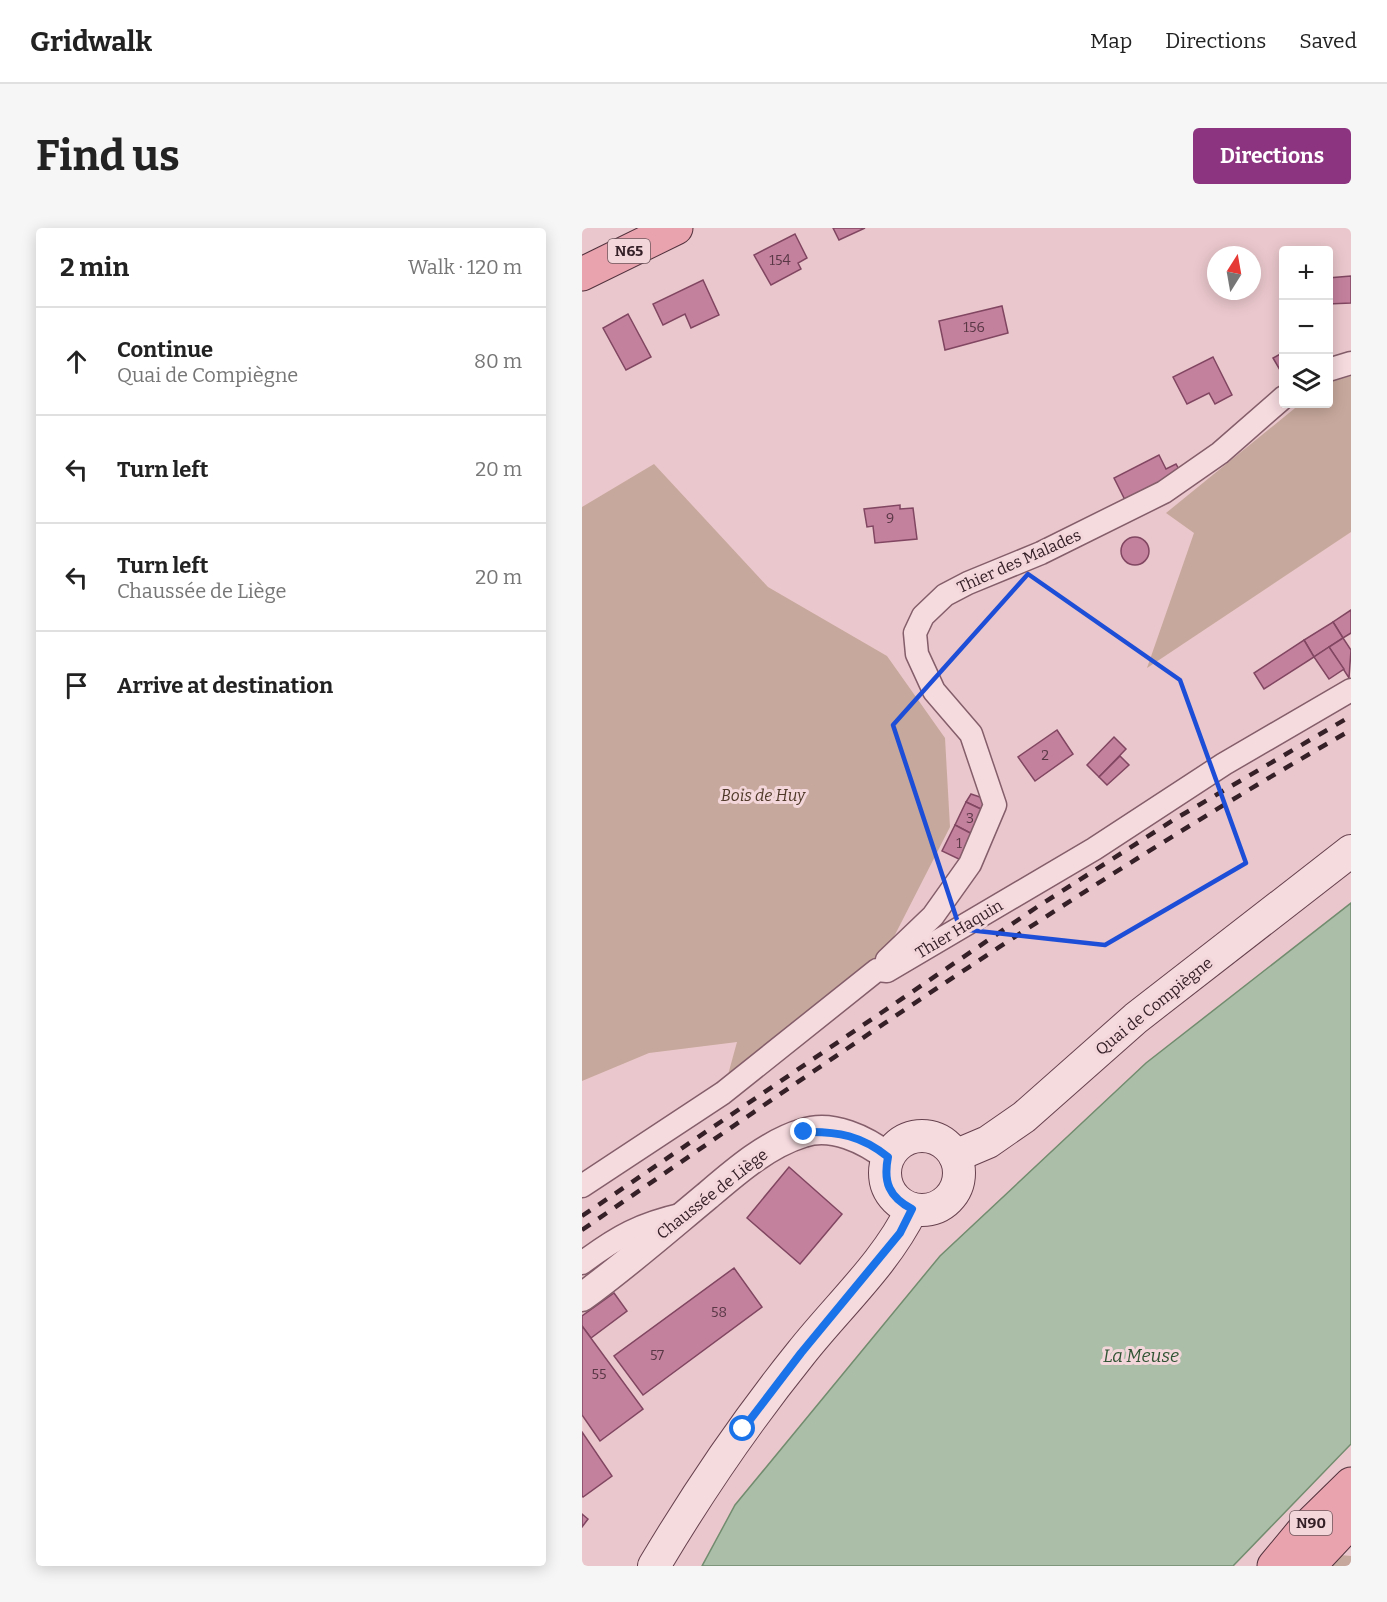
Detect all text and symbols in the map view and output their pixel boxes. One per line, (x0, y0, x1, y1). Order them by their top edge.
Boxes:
text: Gridwalk (30, 25, 152, 58)
text: Map (1090, 28, 1132, 54)
text: Directions (1165, 28, 1266, 54)
text: Saved (1299, 28, 1357, 54)
button: Directions (1193, 128, 1351, 184)
text: Find us (36, 131, 180, 181)
road number: N65 (608, 239, 650, 263)
north arrow (1207, 246, 1261, 300)
map controls (1279, 246, 1333, 408)
button: + (1279, 246, 1333, 300)
text: 2 min (60, 252, 129, 283)
house number: 154 (769, 252, 791, 269)
text: Walk · 120 m (408, 255, 522, 279)
button: − (1279, 300, 1333, 354)
house number: 156 (963, 319, 985, 336)
text: Continue (117, 336, 213, 363)
icon: ahead (60, 345, 93, 378)
text: 80 m (474, 349, 522, 373)
button: layers (1279, 354, 1333, 408)
text: Quai de Compiègne (117, 363, 298, 387)
icon: left (60, 453, 93, 486)
text: Turn left (117, 456, 209, 483)
text: 20 m (475, 457, 522, 481)
house number: 9 (886, 510, 894, 527)
street label: Thier des Malades (954, 525, 1084, 597)
text: Turn left (117, 552, 209, 579)
icon: left (60, 561, 93, 594)
text: 20 m (475, 565, 522, 589)
text: Chaussée de Liège (117, 579, 286, 603)
icon: arrive (60, 669, 93, 702)
text: Arrive at destination (117, 672, 333, 699)
house number: 2 (1041, 747, 1049, 764)
park label: Bois de Huy (721, 786, 806, 805)
house number: 3 (966, 810, 974, 827)
house number: 1 (956, 835, 962, 852)
street label: Thier Haquin (912, 896, 1006, 962)
street label: Quai de Compiègne (1092, 953, 1216, 1059)
route end (790, 1118, 816, 1144)
street label: Chaussée de Liège (653, 1145, 771, 1243)
house number: 58 (711, 1304, 727, 1321)
water label: La Meuse (1103, 1345, 1179, 1367)
house number: 57 (650, 1347, 664, 1364)
house number: 55 (592, 1366, 606, 1383)
route start (729, 1415, 755, 1441)
road number: N90 (1290, 1511, 1332, 1535)

